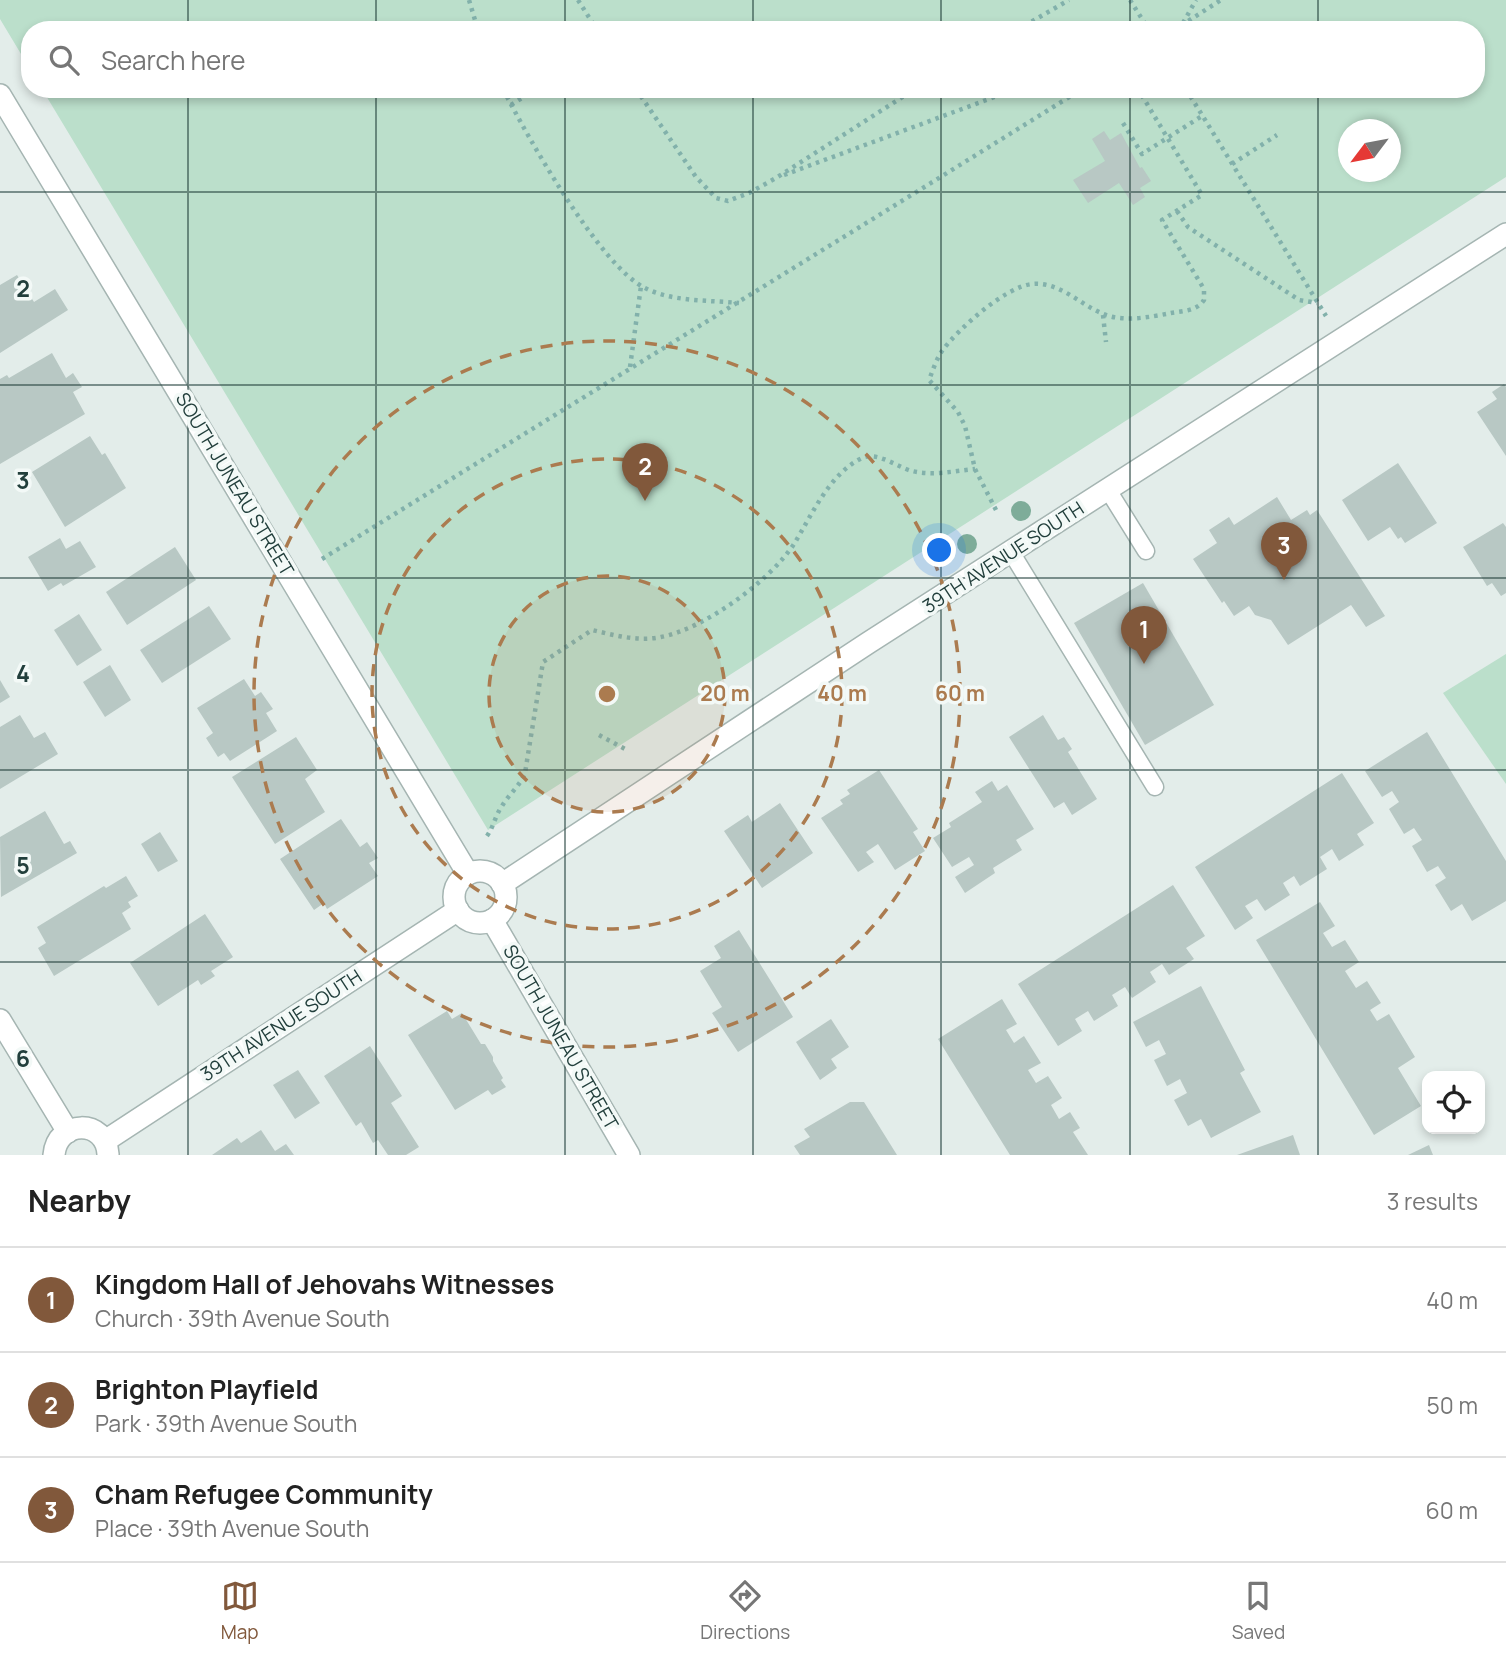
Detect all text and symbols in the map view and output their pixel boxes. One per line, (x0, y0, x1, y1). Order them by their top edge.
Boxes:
search box (21, 21, 1485, 98)
icon: search (45, 41, 83, 79)
text: Search here (101, 42, 246, 78)
north arrow (1338, 119, 1401, 182)
text: 2 (16, 272, 30, 304)
street label: SOUTH JUNEAU STREET (170, 387, 300, 581)
pin: 2 (622, 443, 668, 501)
text: 3 (16, 464, 30, 496)
street label: 39TH AVENUE SOUTH (917, 495, 1089, 619)
pin: 3 (1261, 522, 1307, 580)
your location (922, 533, 956, 567)
pin: 1 (1121, 606, 1167, 664)
text: 4 (16, 657, 30, 689)
text: 20 m (700, 679, 750, 707)
text: 40 m (817, 679, 867, 707)
text: 60 m (935, 679, 985, 707)
centre of rings (595, 682, 619, 706)
text: 5 (16, 849, 30, 881)
street label: SOUTH JUNEAU STREET (497, 940, 625, 1135)
street label: 39TH AVENUE SOUTH (195, 963, 367, 1087)
text: 6 (16, 1042, 30, 1074)
map controls (1422, 1071, 1485, 1134)
button: locate (1422, 1071, 1485, 1134)
text: Nearby (28, 1180, 131, 1221)
text: 3 results (1387, 1185, 1478, 1217)
text: Kingdom Hall of Jehovahs Witnesses (95, 1266, 554, 1302)
text: 1 (46, 1284, 56, 1316)
text: 40 m (1426, 1284, 1478, 1316)
text: Church · 39th Avenue South (95, 1302, 390, 1334)
text: Brighton Playfield (95, 1371, 319, 1407)
text: 2 (44, 1389, 58, 1421)
text: 50 m (1427, 1389, 1478, 1421)
text: Park · 39th Avenue South (95, 1407, 357, 1439)
text: Cham Refugee Community (95, 1476, 433, 1512)
text: 3 (44, 1494, 58, 1526)
text: 60 m (1426, 1494, 1478, 1526)
text: Place · 39th Avenue South (95, 1512, 369, 1544)
tab: Map (221, 1577, 259, 1645)
tab: Directions (700, 1577, 790, 1645)
tab: Saved (1232, 1577, 1285, 1645)

